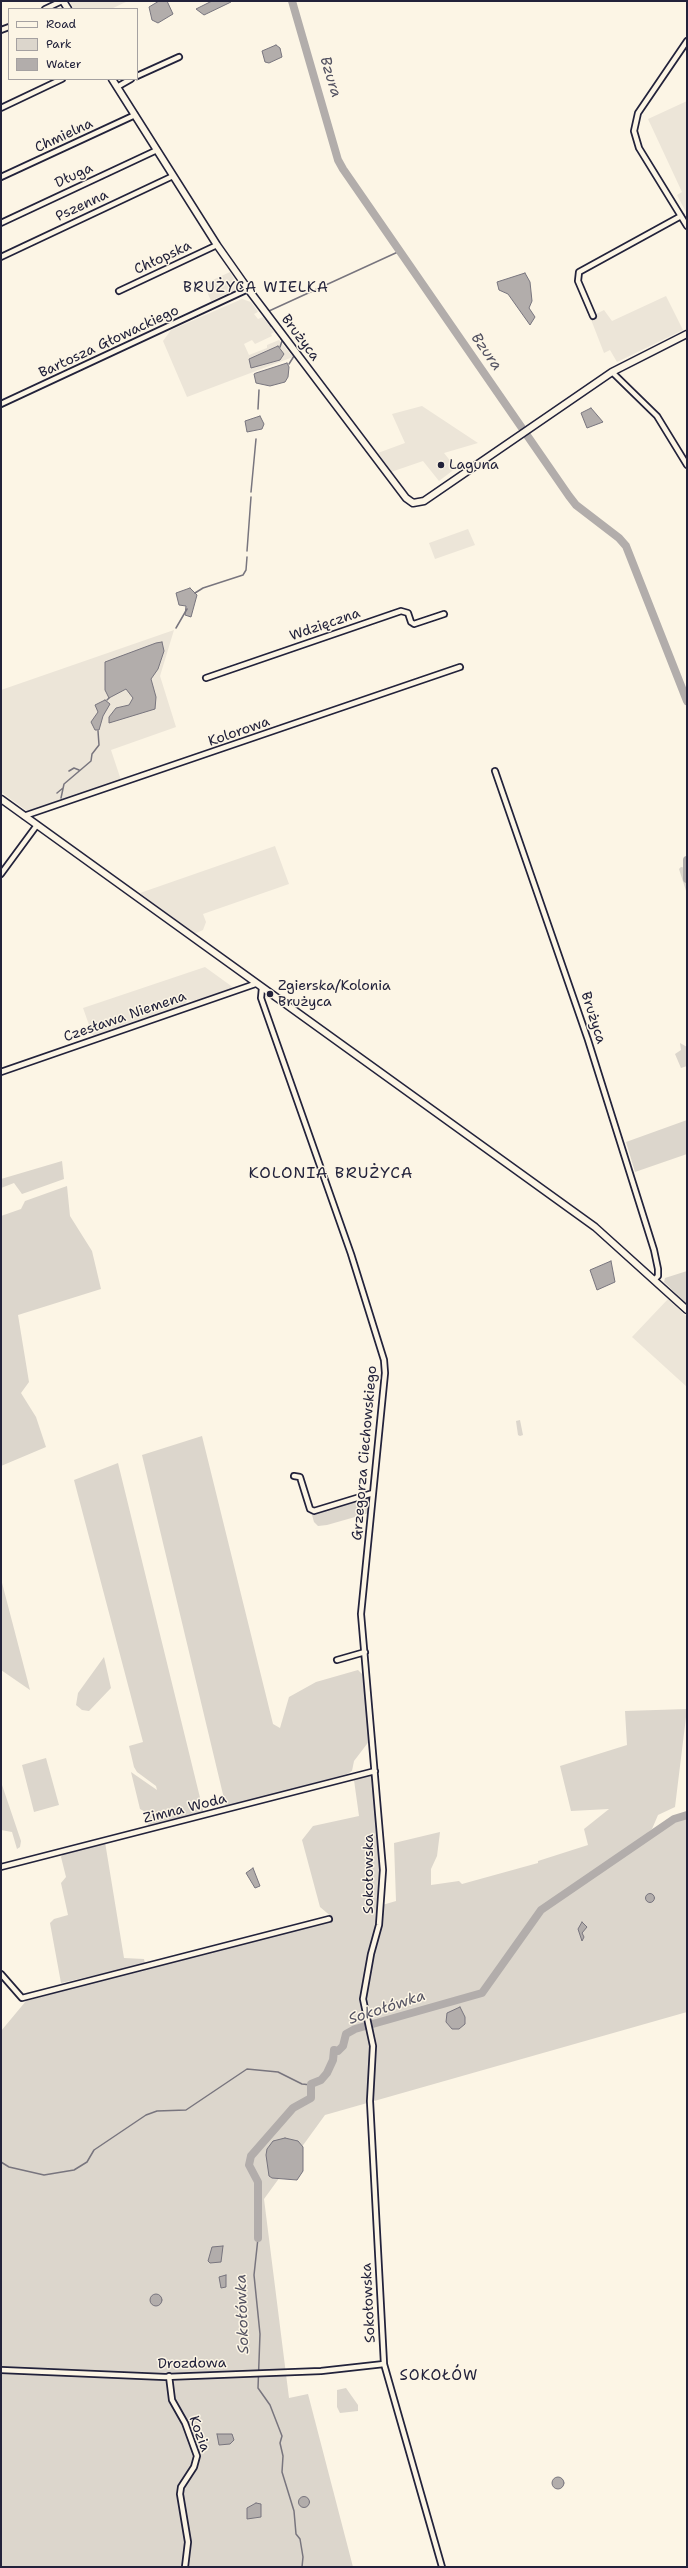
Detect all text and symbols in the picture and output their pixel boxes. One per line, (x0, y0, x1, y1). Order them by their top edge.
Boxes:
legend (8, 8, 138, 80)
text: Road (46, 16, 76, 32)
text: Park (46, 36, 72, 52)
water label: Bzura (315, 54, 345, 100)
text: Water (46, 56, 81, 72)
street label: Chmielna (32, 115, 96, 157)
street label: Długa (52, 160, 96, 192)
street label: Pszenna (53, 187, 111, 225)
street label: Chłopska (132, 237, 194, 279)
district label: BRUŻYCA WIELKA (183, 279, 329, 297)
street label: Bartosza Głowackiego (36, 302, 182, 382)
street label: Brużyca (277, 312, 323, 364)
water label: Bzura (467, 330, 505, 374)
place label: Laguna (449, 457, 499, 473)
marker: Laguna (436, 460, 446, 470)
street label: Wdzięczna (288, 605, 362, 645)
street label: Kolorowa (206, 714, 272, 750)
place label: Zgierska/Kolonia Brużyca (278, 978, 391, 1010)
street label: Czesława Niemena (62, 988, 188, 1046)
marker: Zgierska/Kolonia Brużyca (265, 989, 275, 999)
street label: Brużyca (577, 990, 609, 1046)
district label: KOLONIA BRUŻYCA (249, 1164, 413, 1184)
street label: Grzegorza Ciechowskiego (349, 1365, 381, 1541)
street label: Zimna Woda (142, 1791, 228, 1827)
street label: Sokołowska (361, 1834, 377, 1914)
water label: Sokołówka (346, 1987, 428, 2029)
street label: Sokołowska (359, 2263, 379, 2343)
water label: Sokołówka (233, 2274, 253, 2354)
street label: Drozdowa (157, 2355, 227, 2373)
district label: SOKOŁÓW (400, 2367, 478, 2385)
street label: Kozia (185, 2414, 213, 2454)

